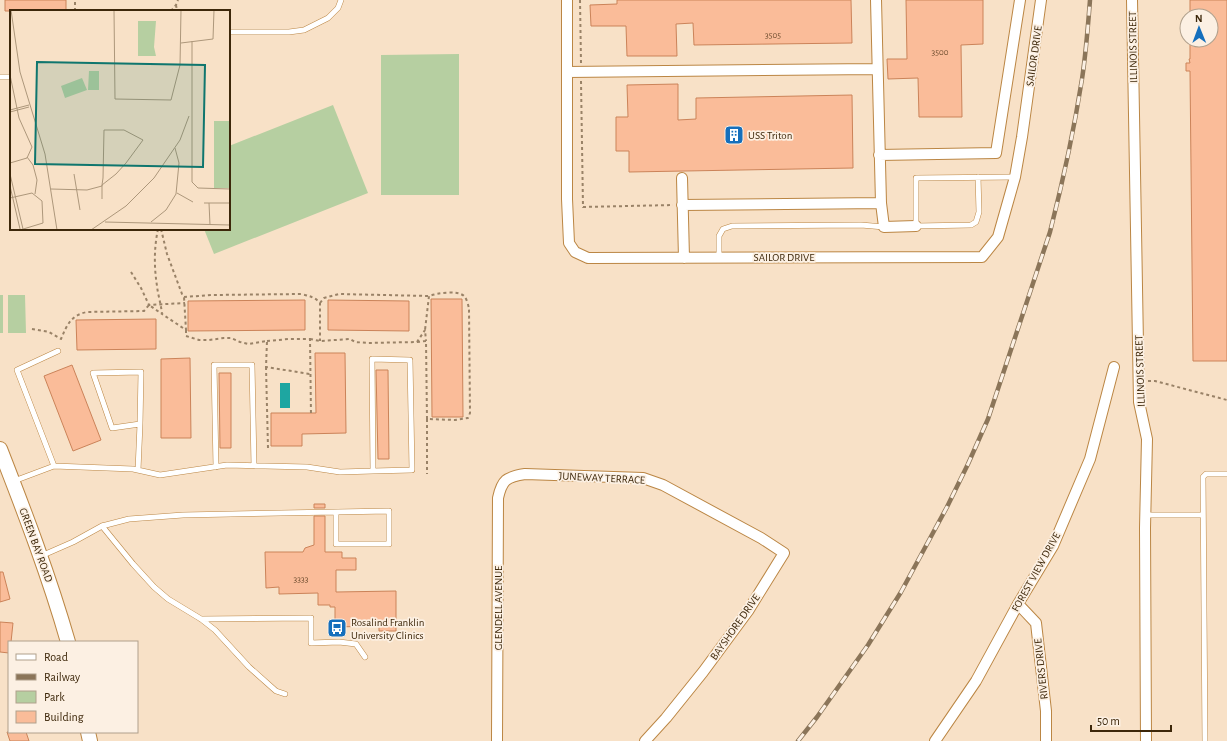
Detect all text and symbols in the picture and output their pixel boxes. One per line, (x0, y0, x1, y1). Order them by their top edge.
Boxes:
north arrow (1179, 8, 1219, 48)
inset map (10, 10, 230, 230)
street label: ILLINOIS STREET (1127, 10, 1139, 83)
text: N (1195, 13, 1203, 24)
street label: SAILOR DRIVE (1024, 24, 1044, 87)
house number: 3505 (765, 31, 781, 40)
house number: 3500 (932, 48, 949, 57)
building icon: USS Triton (723, 124, 745, 146)
place label: USS Triton (748, 130, 792, 141)
street label: SAILOR DRIVE (753, 252, 815, 263)
street label: ILLINOIS STREET (1133, 334, 1147, 407)
street label: JUNEWAY TERRACE (559, 470, 646, 486)
street label: GREEN BAY ROAD (17, 506, 55, 584)
street label: FOREST VIEW DRIVE (1010, 530, 1063, 614)
street label: GLENDELL AVENUE (493, 565, 504, 650)
house number: 3333 (294, 575, 309, 584)
street label: BAYSHORE DRIVE (708, 591, 762, 662)
bus stop icon: Rosalind Franklin University Clinics (326, 617, 348, 639)
place label: Rosalind Franklin University Clinics (351, 617, 424, 641)
street label: RIVERS DRIVE (1032, 637, 1050, 700)
legend (8, 641, 138, 733)
text: Road (44, 651, 68, 663)
text: Railway (44, 671, 80, 684)
text: Park (44, 691, 65, 703)
scale bar (1091, 707, 1171, 733)
text: Building (44, 711, 84, 723)
text: 50 m (1097, 715, 1120, 727)

